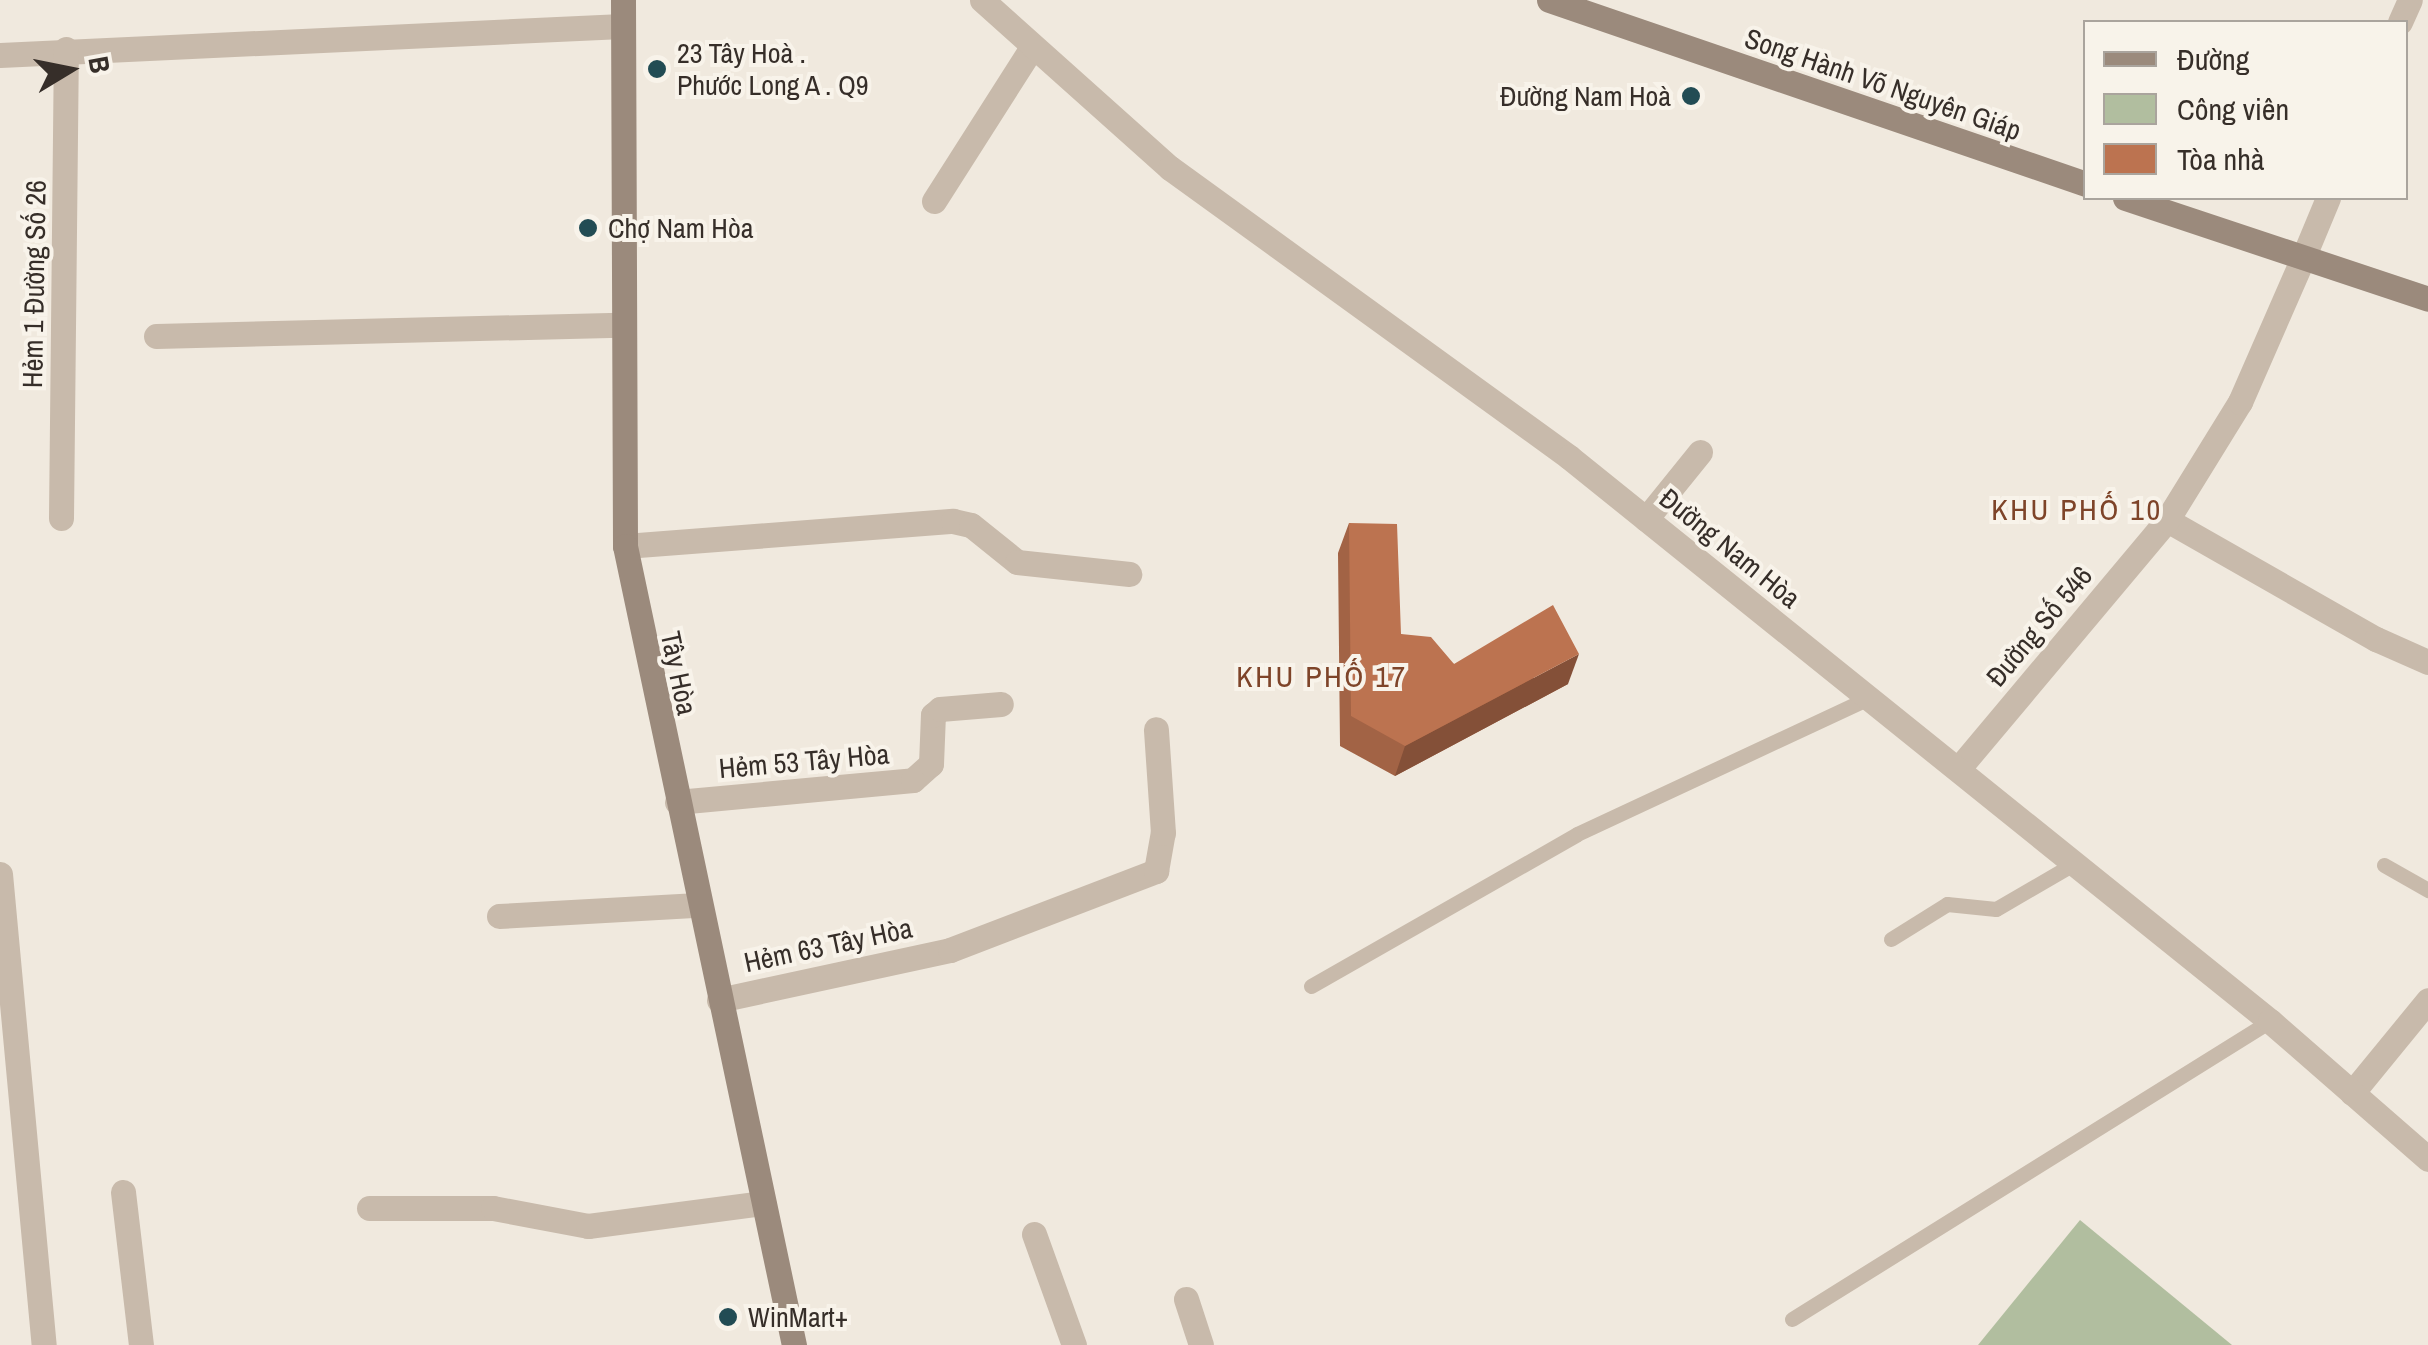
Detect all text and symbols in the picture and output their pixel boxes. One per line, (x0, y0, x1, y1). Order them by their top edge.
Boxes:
north arrow (20, 20, 120, 120)
legend (2083, 20, 2408, 200)
street label: Song Hành Võ Nguyên Giáp (1741, 21, 2025, 147)
place label: 23 Tây Hoà . Phước Long A . Q9 (677, 36, 871, 102)
text: Đường (2177, 39, 2249, 79)
text: B (79, 53, 120, 76)
marker: 23 Tây Hoà . Phước Long A . Q9 (646, 58, 668, 80)
place label: Đường Nam Hoà (1500, 79, 1671, 113)
marker: Đường Nam Hoà (1680, 85, 1702, 107)
text: Công viên (2177, 89, 2289, 129)
text: Tòa nhà (2177, 139, 2265, 179)
street label: Hẻm 1 Đường Số 26 (15, 180, 53, 388)
place label: Chợ Nam Hòa (608, 211, 753, 245)
marker: Chợ Nam Hòa (577, 217, 599, 239)
street label: Đường Nam Hòa (1653, 481, 1807, 615)
district label: KHU PHỐ 10 (1991, 491, 2163, 527)
street label: Đường Số 546 (1979, 559, 2099, 693)
street label: Tây Hòa (654, 628, 704, 718)
district label: KHU PHỐ 17 (1236, 658, 1408, 694)
street label: Hẻm 53 Tây Hòa (717, 737, 891, 785)
street label: Hẻm 63 Tây Hòa (741, 911, 915, 979)
place label: WinMart+ (748, 1300, 848, 1334)
marker: WinMart+ (717, 1306, 739, 1328)

